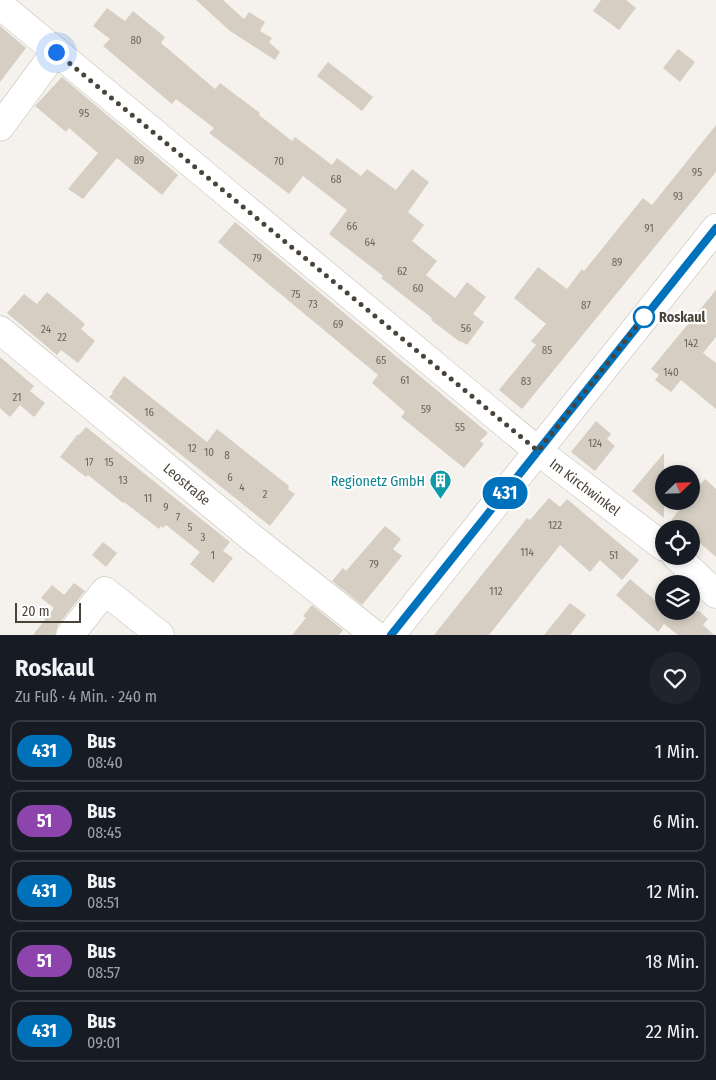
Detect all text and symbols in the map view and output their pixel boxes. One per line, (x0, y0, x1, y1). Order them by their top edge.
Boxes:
house number: 80 (130, 34, 142, 47)
your location (44, 40, 69, 65)
house number: 95 (79, 107, 89, 120)
house number: 89 (134, 154, 144, 167)
house number: 70 (274, 155, 284, 168)
house number: 95 (692, 166, 702, 179)
house number: 68 (331, 173, 342, 186)
house number: 93 (673, 190, 683, 203)
house number: 66 (347, 220, 358, 233)
house number: 91 (644, 222, 654, 235)
house number: 64 (365, 236, 376, 249)
house number: 79 (252, 252, 262, 265)
house number: 89 (612, 256, 622, 269)
house number: 62 (397, 265, 407, 278)
house number: 60 (412, 282, 424, 295)
house number: 75 (291, 288, 301, 301)
house number: 73 (308, 298, 318, 311)
house number: 87 (581, 299, 591, 312)
marker: Roskaul (633, 306, 655, 328)
place label: Roskaul (659, 309, 705, 326)
house number: 69 (333, 318, 343, 331)
house number: 56 (461, 322, 472, 335)
house number: 24 (41, 323, 52, 336)
house number: 22 (57, 331, 67, 344)
house number: 142 (684, 337, 698, 350)
house number: 85 (542, 344, 552, 357)
house number: 65 (376, 354, 386, 367)
house number: 140 (663, 366, 679, 379)
house number: 61 (400, 374, 410, 387)
house number: 83 (521, 375, 531, 388)
house number: 21 (13, 391, 21, 404)
house number: 59 (421, 403, 431, 416)
house number: 16 (144, 406, 154, 419)
house number: 55 (455, 421, 465, 434)
house number: 124 (588, 437, 603, 450)
house number: 12 (187, 442, 197, 455)
house number: 10 (204, 446, 214, 459)
house number: 8 (224, 449, 230, 462)
street label: Im Kirchwinkel (546, 455, 623, 520)
house number: 17 (85, 456, 94, 469)
house number: 15 (104, 456, 114, 469)
street label: Leostraße (160, 460, 214, 509)
north arrow (655, 465, 700, 510)
map controls (655, 465, 700, 620)
building icon: Regionetz GmbH (429, 469, 453, 500)
house number: 6 (227, 471, 233, 484)
place label: Regionetz GmbH (331, 473, 425, 490)
house number: 13 (118, 474, 128, 487)
line badge: 431 (476, 477, 534, 509)
house number: 4 (239, 481, 245, 494)
text: 431 (493, 482, 517, 504)
house number: 2 (263, 488, 268, 501)
house number: 11 (144, 492, 152, 505)
house number: 9 (163, 501, 169, 514)
house number: 7 (176, 511, 181, 524)
house number: 122 (548, 519, 562, 532)
button: locate (655, 520, 700, 565)
house number: 5 (187, 521, 193, 534)
house number: 3 (201, 531, 206, 544)
house number: 114 (520, 546, 535, 559)
house number: 1 (211, 549, 215, 562)
house number: 51 (610, 549, 618, 562)
house number: 79 (369, 558, 379, 571)
button: layers (655, 575, 700, 620)
house number: 112 (489, 585, 503, 598)
scale bar (15, 600, 81, 623)
text: 20 m (22, 603, 50, 620)
button: heart (649, 652, 701, 704)
text: Roskaul (15, 654, 94, 682)
text: Zu Fuß · 4 Min. · 240 m (15, 687, 157, 706)
text: Bus (87, 730, 116, 753)
text: 431 (32, 740, 57, 762)
text: 1 Min. (655, 740, 699, 763)
text: 08:40 (87, 753, 123, 772)
text: Bus (87, 800, 116, 823)
text: 51 (37, 810, 52, 832)
text: 6 Min. (653, 810, 699, 833)
text: 08:45 (87, 823, 122, 842)
text: Bus (87, 870, 116, 893)
text: 431 (32, 880, 57, 902)
text: 12 Min. (646, 880, 699, 903)
text: 08:51 (87, 893, 120, 912)
text: Bus (87, 940, 116, 963)
text: 51 (37, 950, 52, 972)
text: 18 Min. (645, 950, 699, 973)
text: 08:57 (87, 963, 120, 982)
text: Bus (87, 1010, 116, 1033)
text: 431 (32, 1020, 57, 1042)
text: 22 Min. (645, 1020, 699, 1043)
text: 09:01 (87, 1033, 121, 1052)

